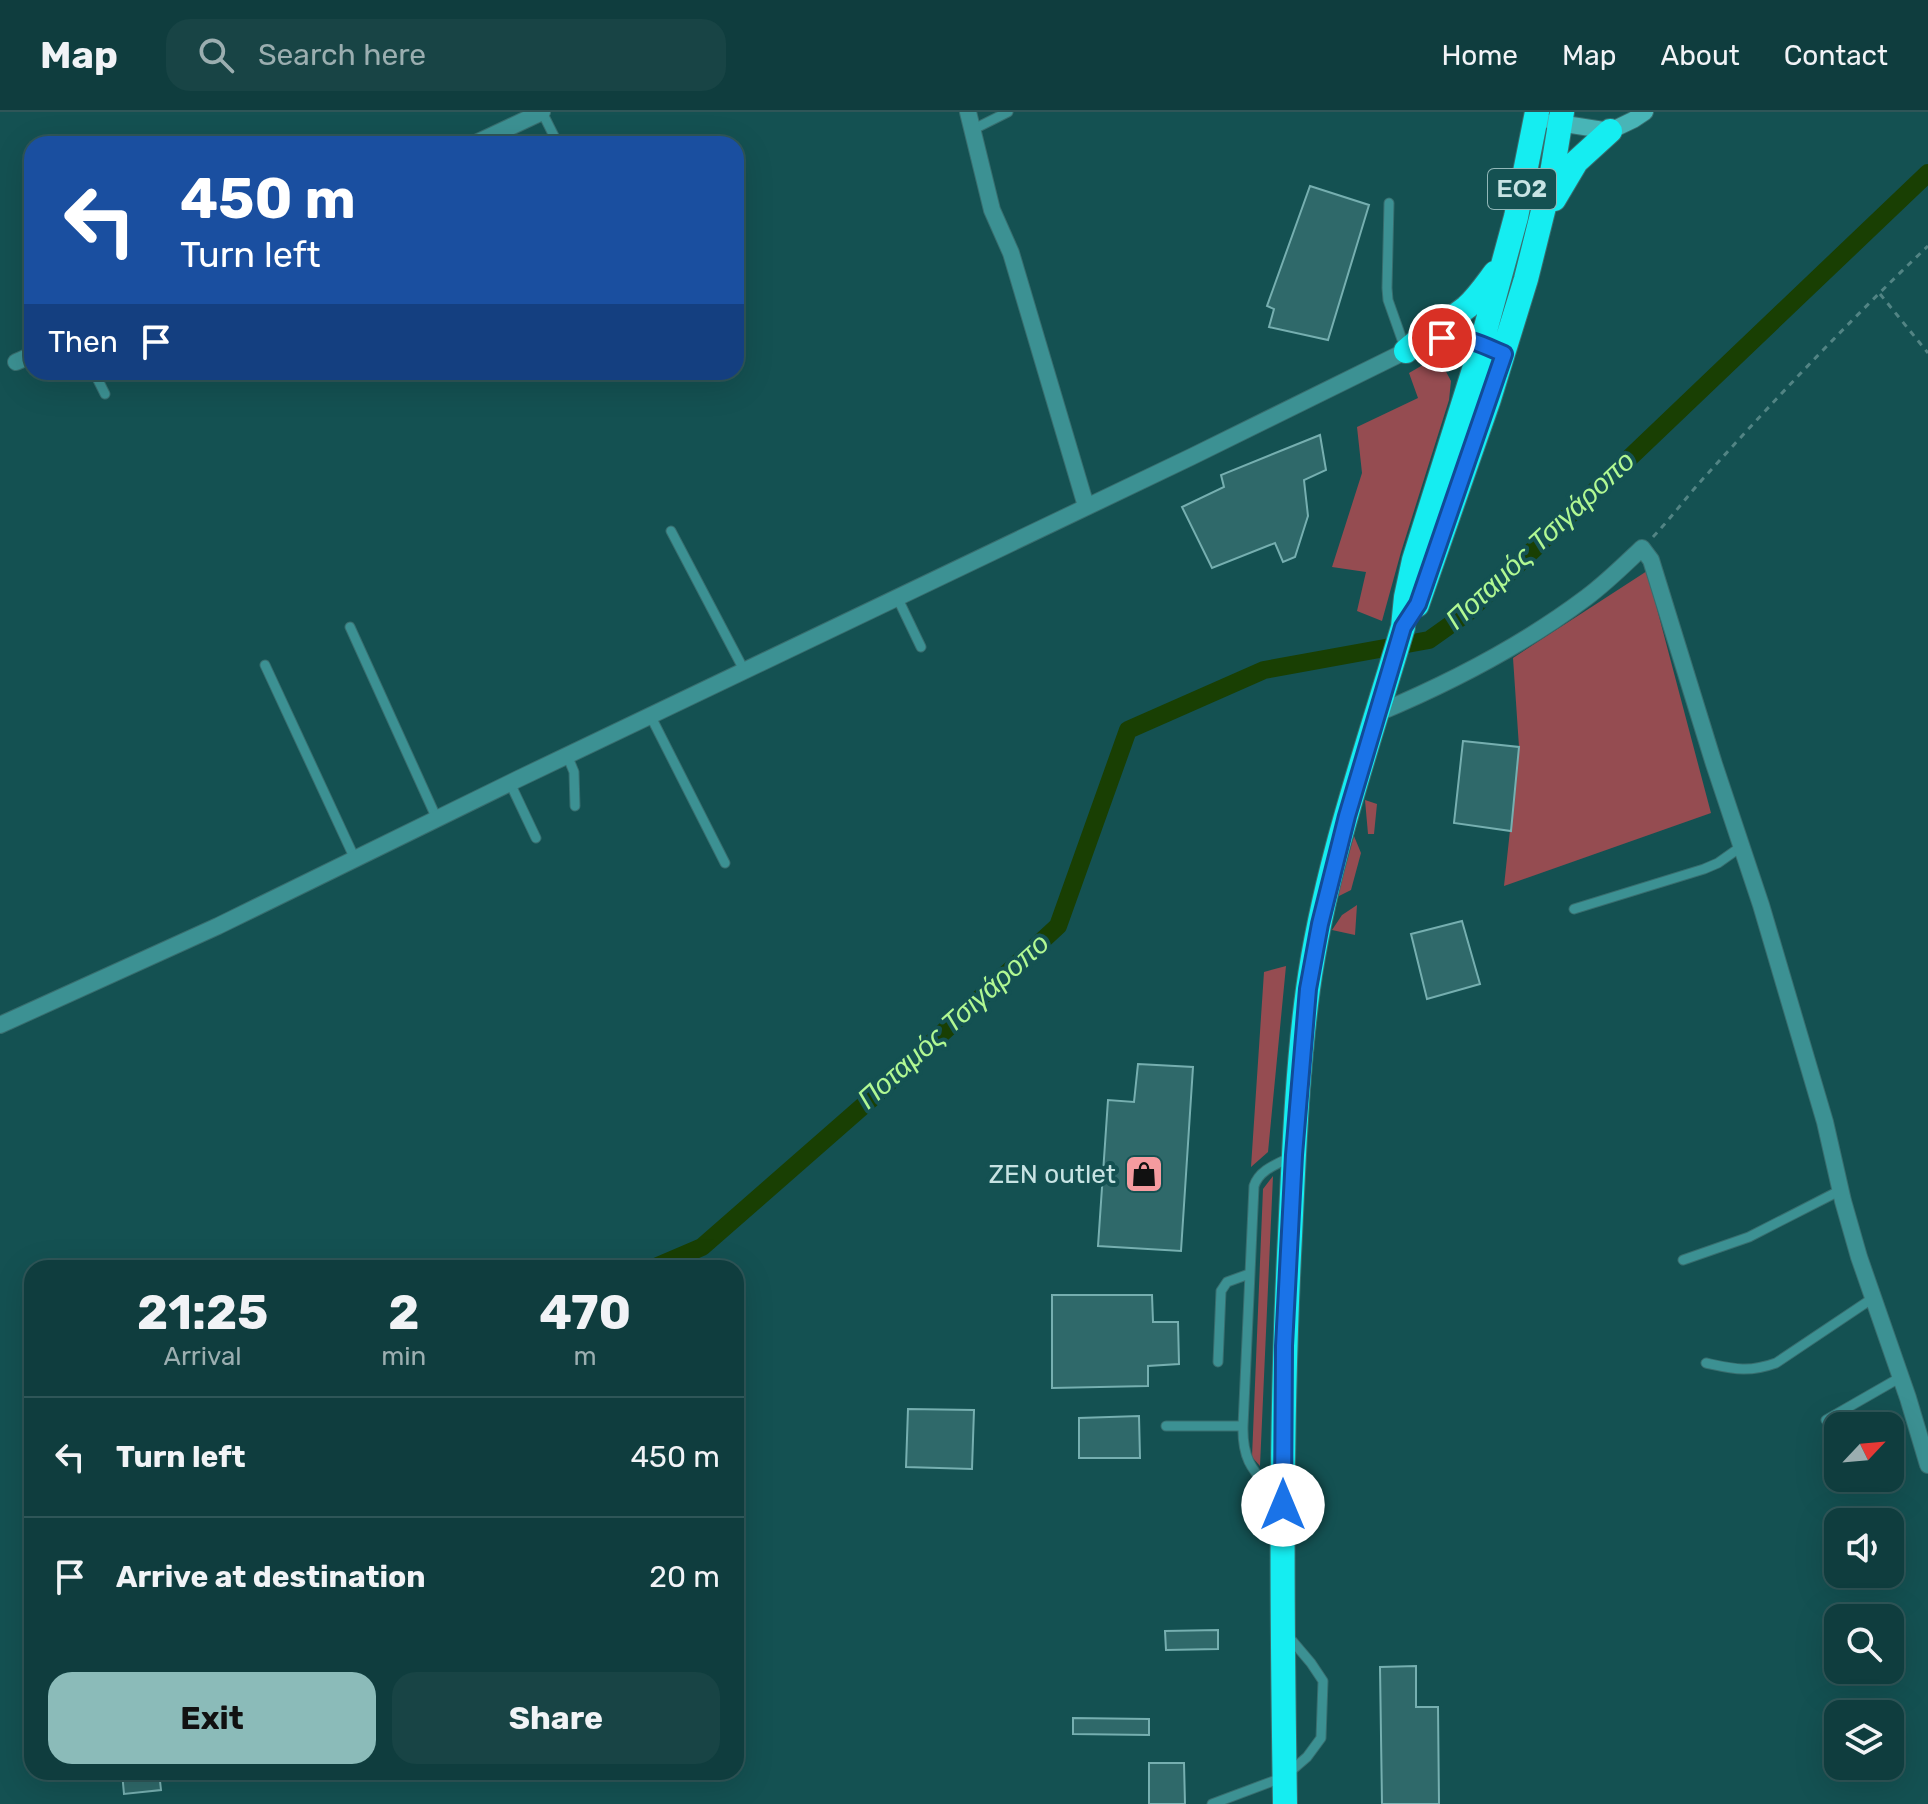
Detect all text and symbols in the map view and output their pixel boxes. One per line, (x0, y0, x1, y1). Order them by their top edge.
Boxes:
search box (166, 19, 726, 91)
text: Map (40, 32, 118, 78)
icon: search (194, 33, 238, 77)
text: Search here (258, 37, 426, 73)
text: Home (1441, 39, 1518, 72)
text: Map (1562, 39, 1616, 72)
text: About (1660, 39, 1740, 72)
text: Contact (1784, 39, 1888, 72)
text: 450 m (180, 166, 356, 232)
icon: left (48, 168, 152, 272)
road number: ΕΟ2 (1488, 169, 1556, 209)
text: Turn left (180, 233, 321, 276)
pin (1408, 304, 1476, 372)
icon: arrive (1420, 316, 1464, 360)
icon: arrive (134, 320, 178, 364)
text: Then (48, 324, 118, 360)
water label: Ποταμός Τσιγάροπο (1439, 444, 1641, 636)
water label: Ποταμός Τσιγάροπο (851, 926, 1055, 1116)
shop icon: ZEN outlet (1123, 1153, 1165, 1195)
place label: ZEN outlet (989, 1159, 1116, 1190)
text: 21:25 (137, 1284, 268, 1341)
text: 2 (388, 1284, 419, 1341)
text: 470 (539, 1284, 631, 1341)
text: Arrival (164, 1341, 242, 1372)
text: min (381, 1341, 426, 1372)
text: m (574, 1341, 597, 1372)
north arrow (1824, 1412, 1904, 1492)
map controls (1824, 1412, 1904, 1780)
icon: left (48, 1435, 92, 1479)
text: Turn left (116, 1439, 246, 1475)
text: 450 m (630, 1439, 720, 1475)
position arrow (1241, 1463, 1325, 1547)
button: sound (1824, 1508, 1904, 1588)
icon: arrive (48, 1555, 92, 1599)
text: Arrive at destination (116, 1559, 426, 1595)
text: 20 m (649, 1559, 720, 1595)
button: search (1824, 1604, 1904, 1684)
button: Exit (48, 1672, 376, 1764)
button: Share (392, 1672, 720, 1764)
button: layers (1824, 1700, 1904, 1780)

